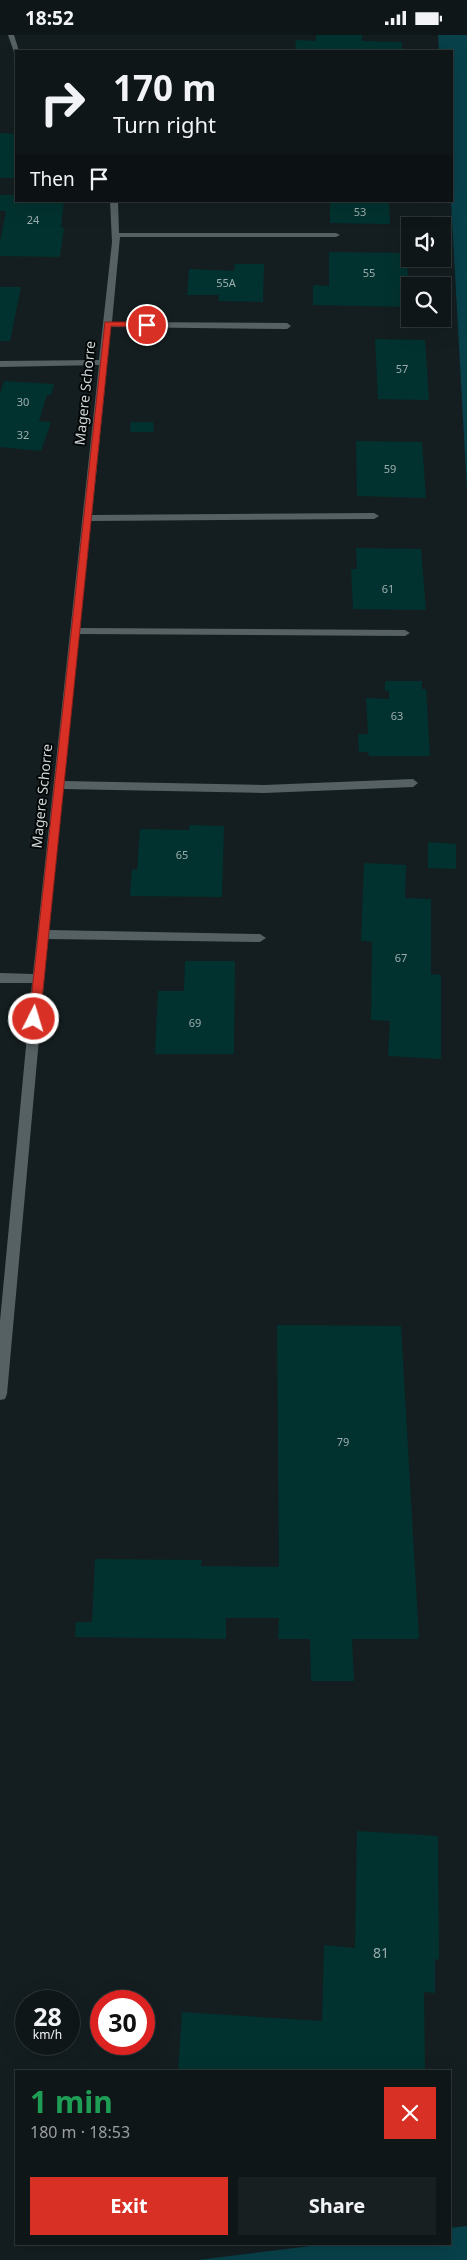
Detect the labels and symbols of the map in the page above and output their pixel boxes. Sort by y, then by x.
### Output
house number: 53 [354,204,366,219]
house number: 24 [27,212,40,227]
house number: 55 [363,265,375,280]
house number: 55A [216,275,237,290]
pin [126,304,168,346]
street label: Magere Schorre [70,340,99,446]
house number: 57 [396,361,408,376]
house number: 30 [17,394,29,409]
house number: 32 [17,427,29,442]
house number: 59 [384,461,396,476]
house number: 61 [382,581,394,596]
house number: 63 [391,708,403,723]
street label: Magere Schorre [27,743,56,849]
house number: 65 [176,847,188,862]
house number: 67 [395,950,407,965]
position arrow [7,992,59,1044]
house number: 69 [189,1015,201,1030]
house number: 79 [337,1434,349,1449]
house number: 81 [373,1943,389,1962]
speed limit sign: 30 [90,1990,155,2055]

